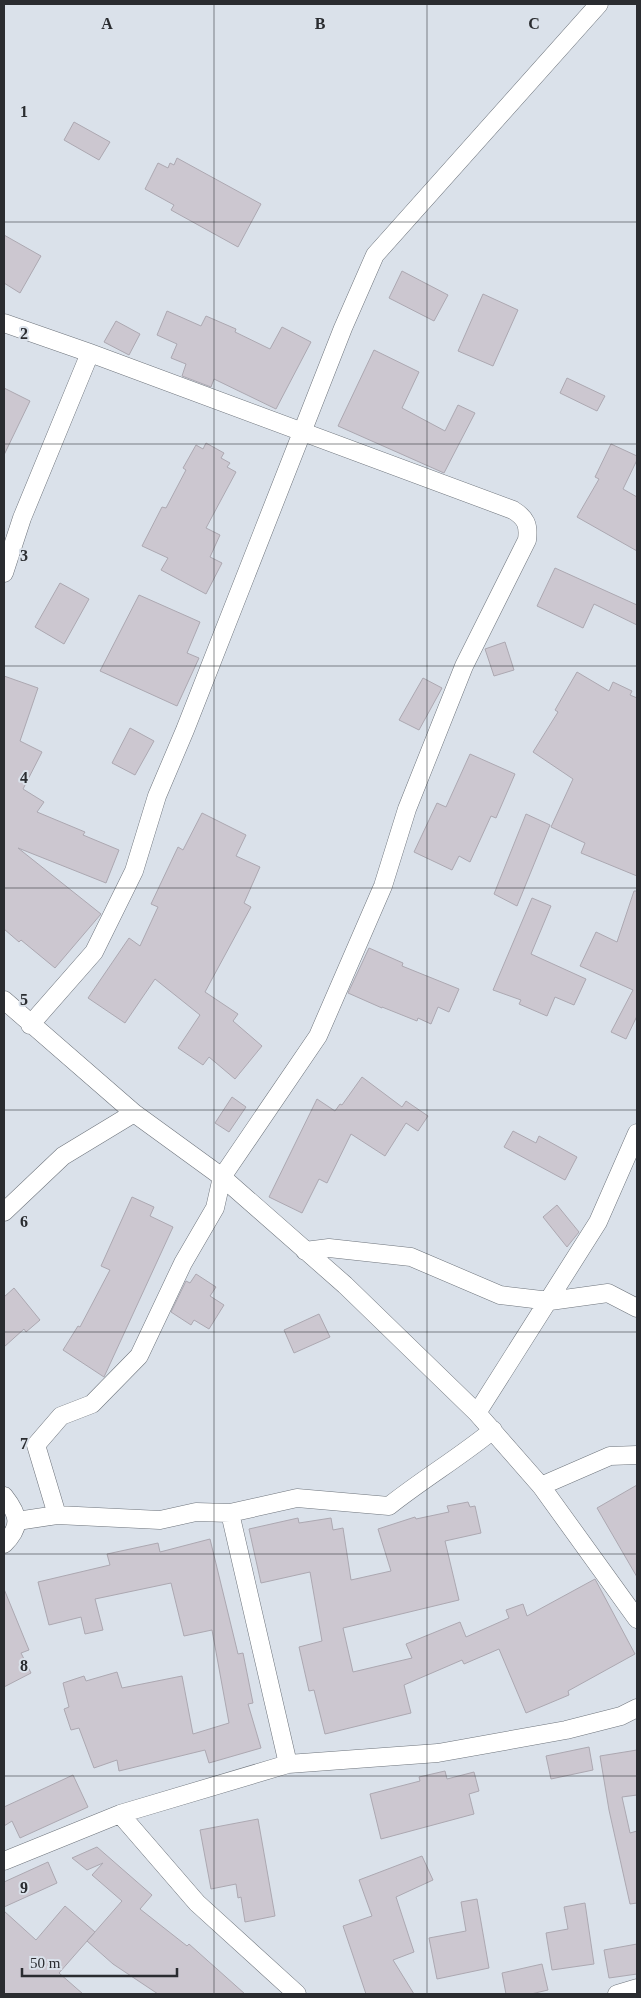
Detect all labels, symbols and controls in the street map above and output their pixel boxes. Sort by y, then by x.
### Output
text: A [101,15,113,32]
text: B [315,15,326,32]
text: C [528,15,540,32]
text: 1 [20,103,28,120]
text: 2 [20,325,28,342]
text: 3 [20,547,28,564]
text: 4 [20,769,28,786]
text: 5 [20,991,28,1008]
text: 6 [20,1213,28,1230]
text: 7 [20,1435,28,1452]
text: 8 [20,1657,28,1674]
text: 9 [20,1879,28,1896]
scale bar [22,1946,178,1978]
text: 50 m [30,1955,61,1971]

